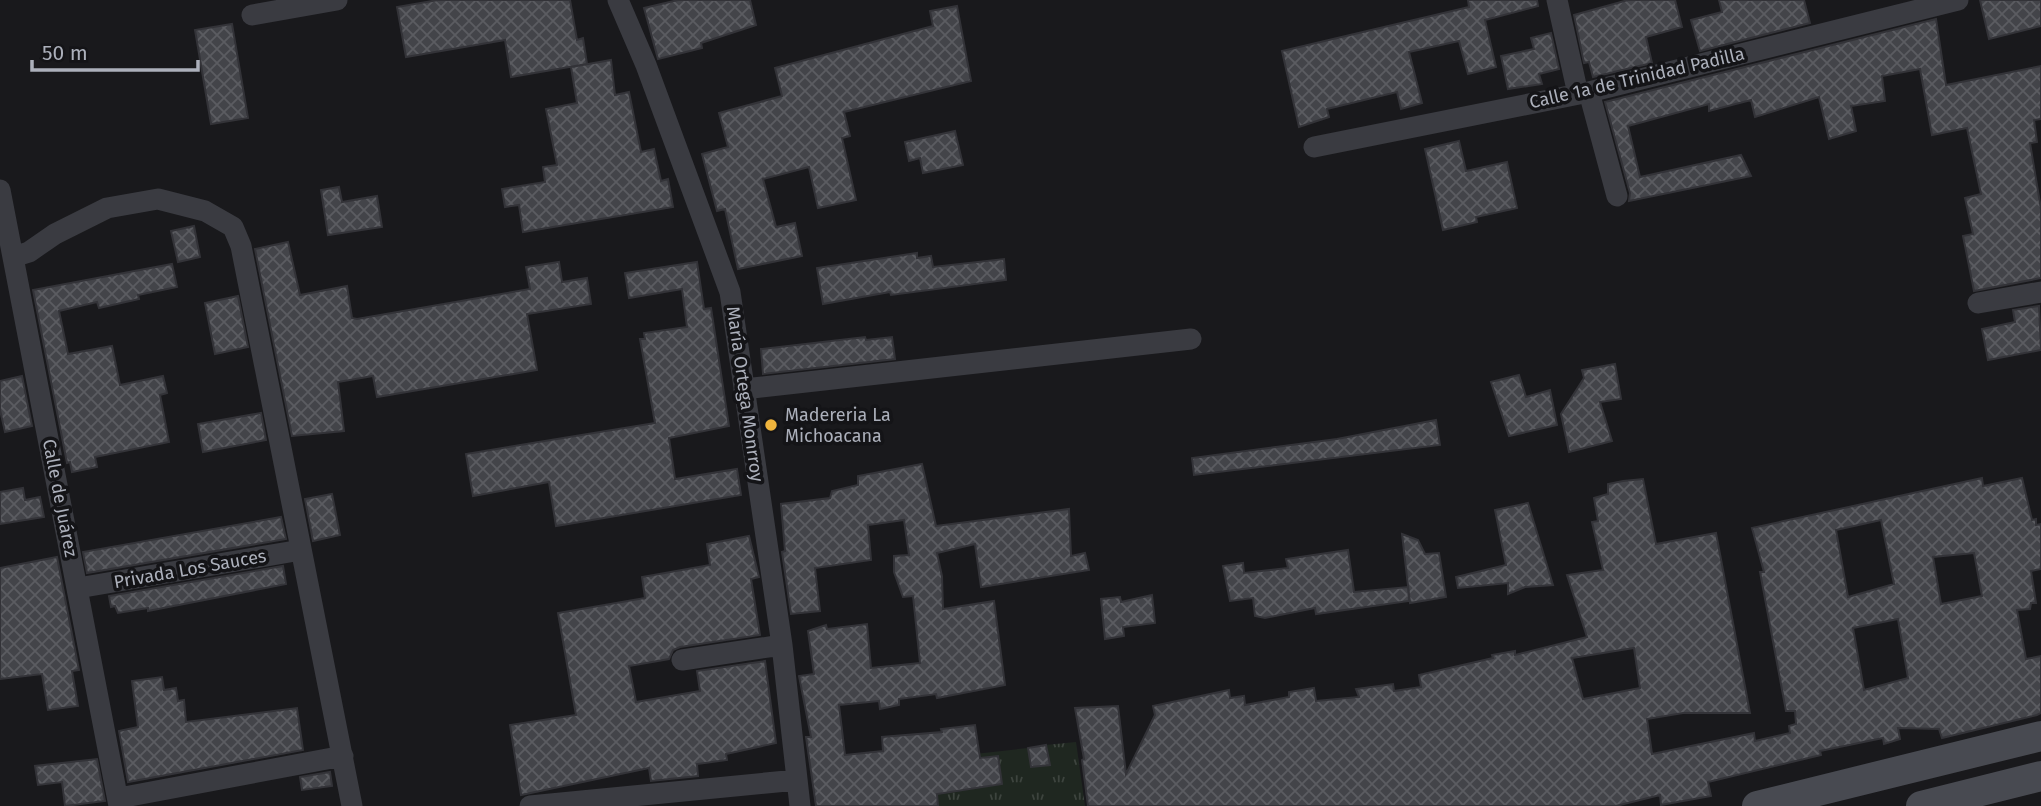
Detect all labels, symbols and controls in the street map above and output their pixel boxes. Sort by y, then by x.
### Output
scale bar [32,28,198,72]
text: 50 m [42,40,88,66]
street label: Calle 1a de Trinidad Padilla [1527,43,1747,113]
street label: María Ortega Monrroy [722,305,768,483]
place label: Madereria La Michoacana [785,404,891,447]
marker: Madereria La Michoacana [763,417,779,433]
street label: Calle de Juárez [38,437,82,559]
street label: Privada Los Sauces [112,545,268,593]

